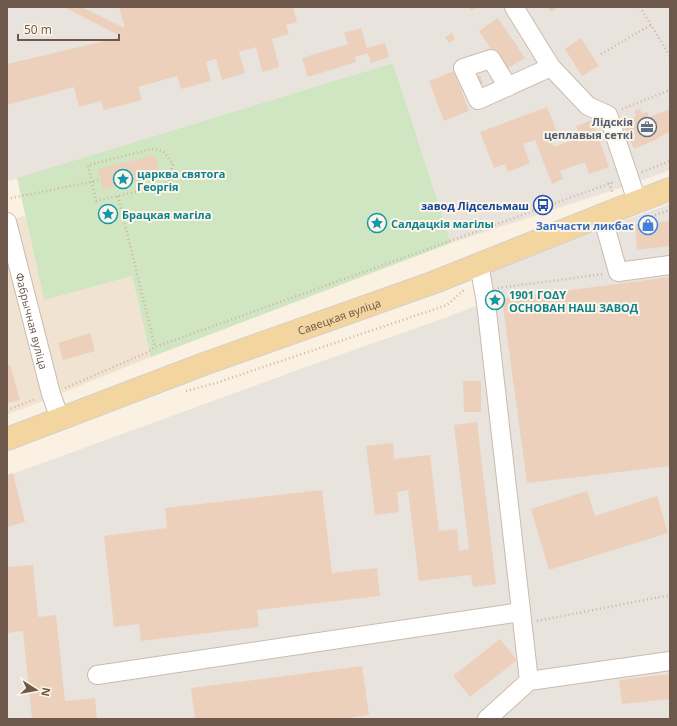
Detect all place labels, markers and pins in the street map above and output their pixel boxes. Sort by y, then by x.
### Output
place label: Лідскія цеплавыя сеткі [544,114,633,142]
office icon: Лідскія цеплавыя сеткі [636,116,658,138]
place label: царква святога Георгія [137,166,225,194]
place icon: царква святога Георгія [112,168,134,190]
bus stop icon: завод Лідсельмаш [532,194,554,216]
place label: завод Лідсельмаш [421,198,529,213]
place icon: Брацкая магіла [97,203,119,225]
place label: Брацкая магіла [122,207,211,222]
place icon: Салдацкія магілы [366,212,388,234]
shop icon: Запчасти ликбас [637,214,659,236]
place label: Салдацкія магілы [391,216,494,231]
place label: Запчасти ликбас [536,218,634,233]
place label: 1901 ΓΟΔΥ ОСНОВАН НАШ ЗАВОД [509,287,639,315]
place icon: 1901 ΓΟΔΥ ОСНОВАН НАШ ЗАВОД [484,289,506,311]

